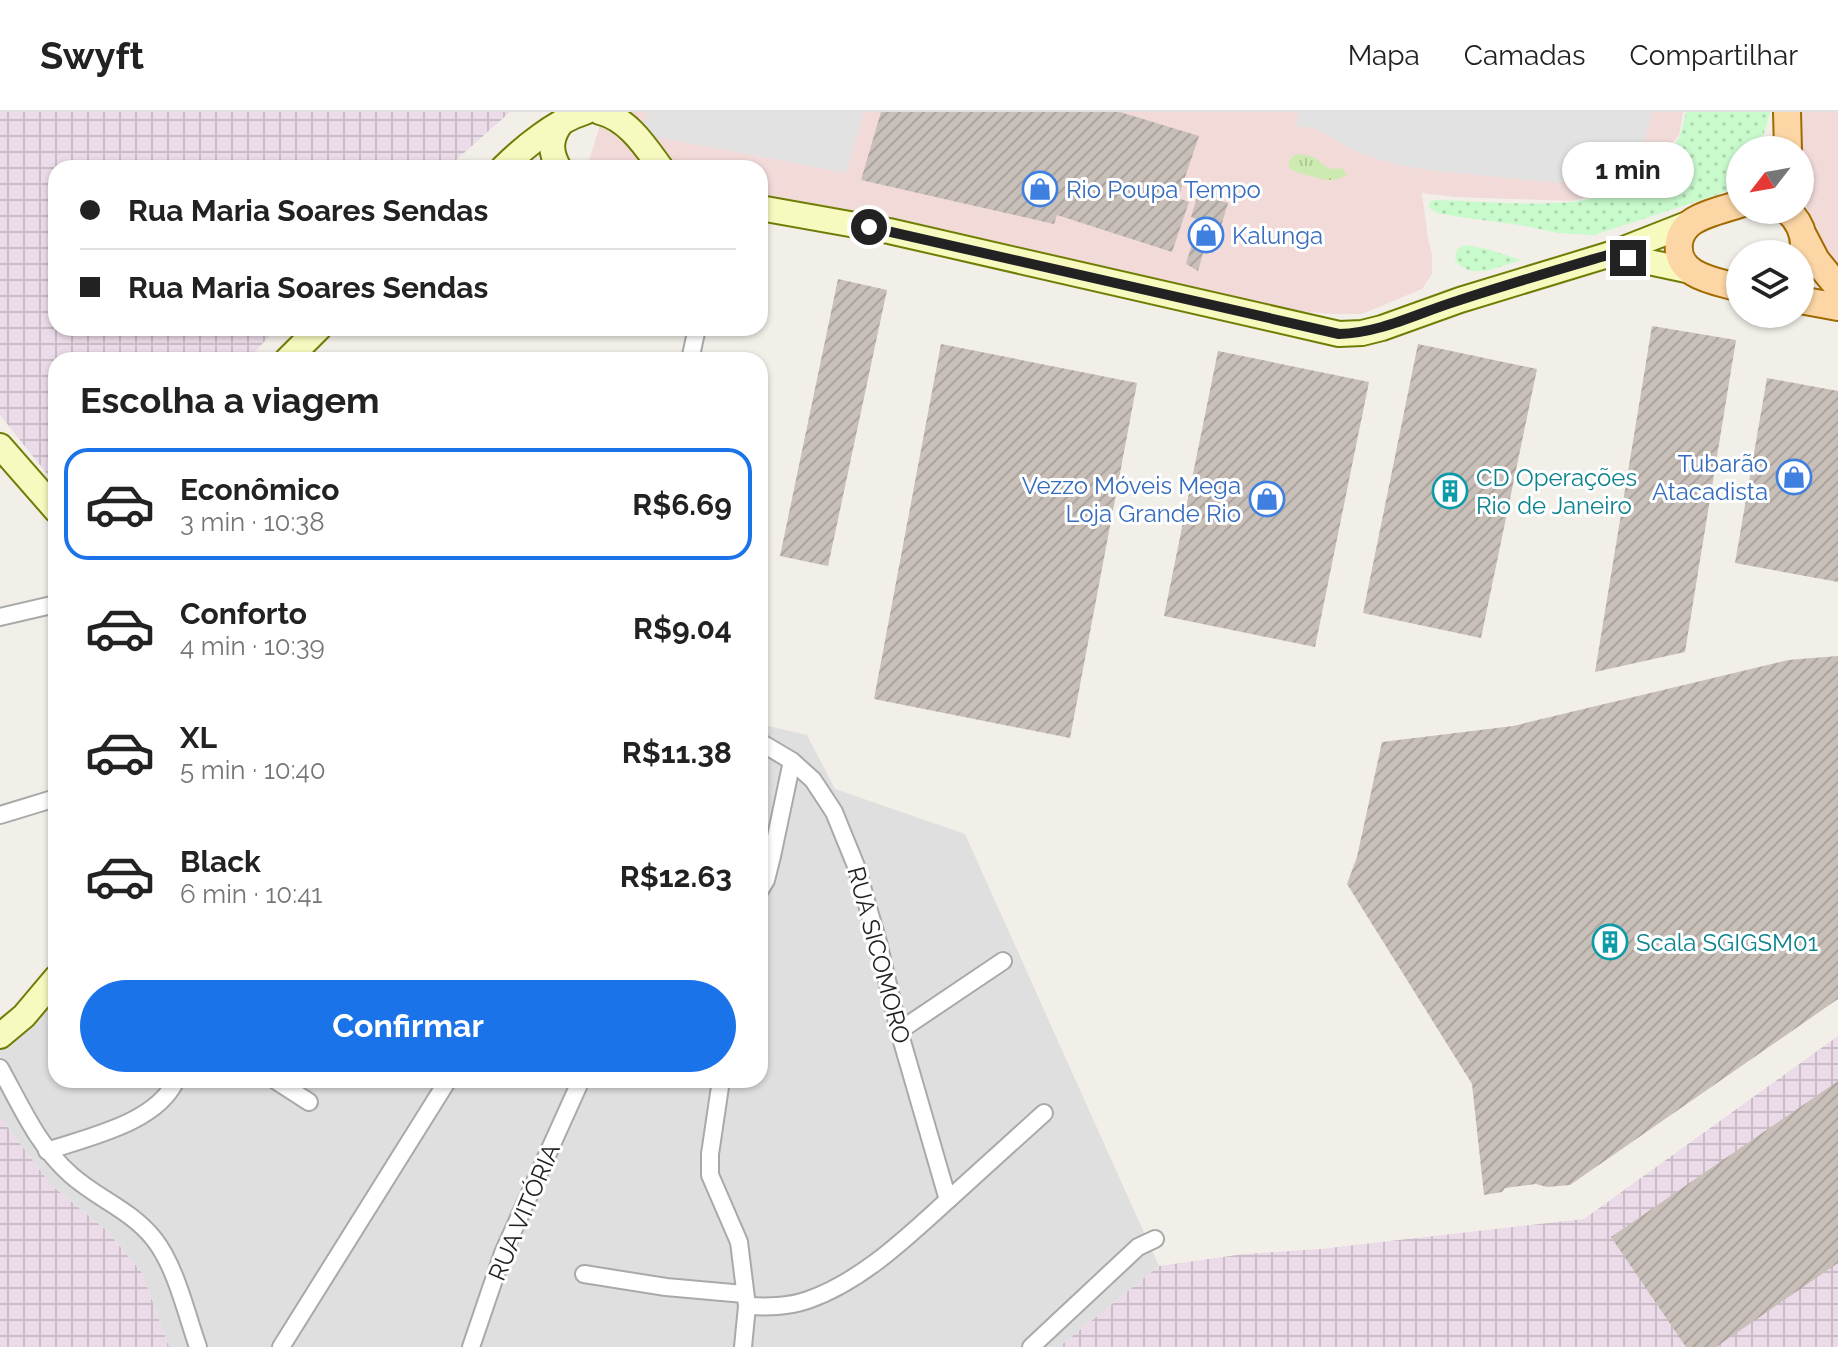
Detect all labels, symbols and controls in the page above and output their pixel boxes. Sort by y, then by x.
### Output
text: Swyft [40,33,144,78]
text: Mapa [1348,39,1420,72]
text: Camadas [1464,39,1586,72]
text: Compartilhar [1630,39,1798,72]
north arrow [1726,136,1814,224]
map controls [1726,136,1814,328]
callout: 1 min [1562,142,1694,198]
text: 1 min [1595,155,1661,185]
shop icon: Rio Poupa Tempo [1021,170,1059,208]
place label: Rio Poupa Tempo [1066,175,1261,204]
text: Rua Maria Soares Sendas [128,193,488,228]
route start [851,209,887,245]
shop icon: Kalunga [1187,216,1225,254]
place label: Kalunga [1232,221,1323,250]
route end [1610,240,1646,276]
button: layers [1726,240,1814,328]
text: Rua Maria Soares Sendas [128,270,488,305]
text: Escolha a viagem [80,379,380,421]
place label: Tubarão Atacadista [1652,449,1768,506]
shop icon: Tubarão Atacadista [1775,458,1813,496]
place label: CD Operações Rio de Janeiro [1476,463,1637,520]
icon: car [84,468,156,540]
place label: Vezzo Móveis Mega Loja Grande Rio [1022,471,1241,528]
text: Econômico [180,472,340,507]
building icon: CD Operações Rio de Janeiro [1431,472,1469,510]
shop icon: Vezzo Móveis Mega Loja Grande Rio [1248,480,1286,518]
text: R$6.69 [632,487,732,522]
text: 3 min · 10:38 [180,507,325,537]
icon: car [84,592,156,664]
text: Conforto [180,596,307,631]
text: R$9.04 [633,611,732,646]
text: 4 min · 10:39 [180,631,325,661]
icon: car [84,716,156,788]
text: XL [180,720,217,755]
text: R$11.38 [622,735,732,770]
text: 5 min · 10:40 [180,755,326,785]
icon: car [84,840,156,912]
text: Black [180,844,261,879]
text: R$12.63 [620,859,732,894]
street label: RUA SICOMORO [841,863,917,1047]
text: 6 min · 10:41 [180,879,322,909]
building icon: Scala SGIGSM01 [1591,923,1629,961]
place label: Scala SGIGSM01 [1636,928,1818,957]
button: Confirmar [80,980,736,1072]
street label: RUA VITÓRIA [482,1139,566,1285]

